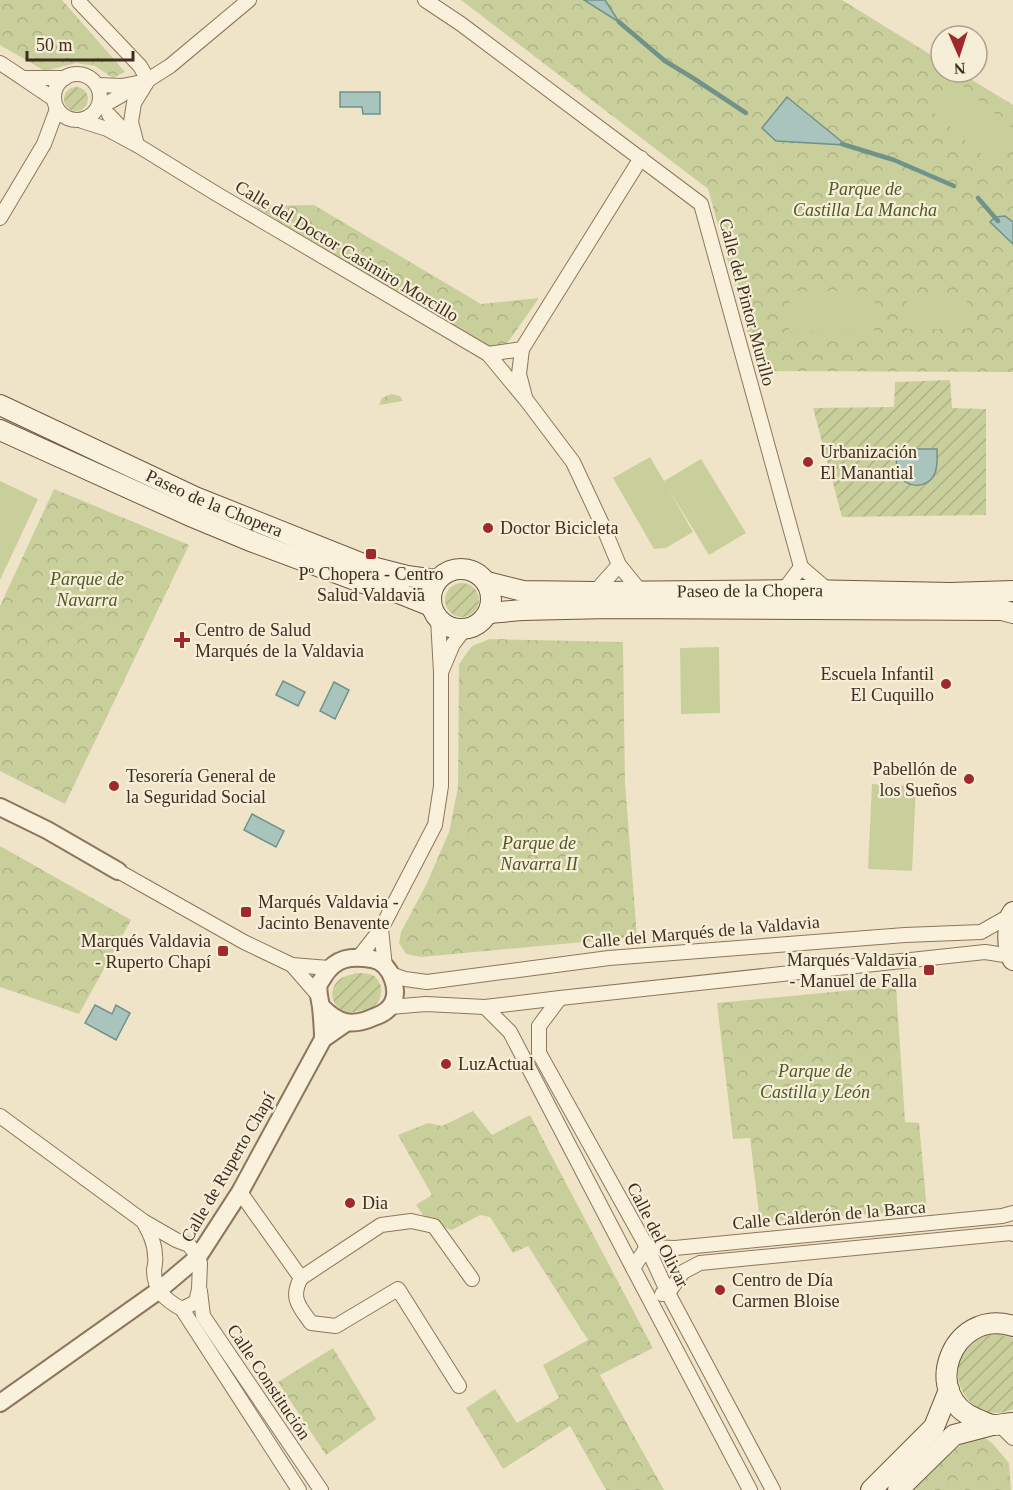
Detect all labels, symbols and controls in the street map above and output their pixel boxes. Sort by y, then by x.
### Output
scale bar [27,24,134,62]
north arrow [929,24,989,84]
text: 50 m [36,35,73,55]
text: N [953,60,966,77]
street label: Calle del Doctor Casimiro Morcillo [232,176,462,326]
park label: Parque de Castilla La Mancha [793,179,937,220]
street label: Calle del Pintor Murillo [715,216,779,388]
place label: Urbanización El Manantial [820,442,917,483]
marker: Urbanización El Manantial [801,455,815,469]
street label: Paseo de la Chopera [143,465,286,541]
place label: Doctor Bicicleta [500,518,618,538]
marker: Doctor Bicicleta [481,521,495,535]
marker: Pº Chopera - Centro Salud Valdavia [364,547,378,561]
place label: Pº Chopera - Centro Salud Valdavia [298,564,444,605]
park label: Parque de Navarra [49,569,124,610]
street label: Paseo de la Chopera [677,580,823,601]
place label: Centro de Salud Marqués de la Valdavia [195,620,364,661]
marker: Centro de Salud Marqués de la Valdavia [173,631,191,649]
place label: Escuela Infantil El Cuquillo [821,664,934,705]
marker: Escuela Infantil El Cuquillo [939,677,953,691]
place label: Pabellón de los Sueños [873,759,957,800]
place label: Tesorería General de la Seguridad Social [126,766,276,807]
marker: Pabellón de los Sueños [962,772,976,786]
marker: Tesorería General de la Seguridad Social [107,779,121,793]
park label: Parque de Navarra II [499,833,579,874]
place label: Marqués Valdavia - Jacinto Benavente [258,892,399,933]
marker: Marqués Valdavia - Jacinto Benavente [239,905,253,919]
street label: Calle del Marqués de la Valdavia [582,912,820,952]
place label: Marqués Valdavia - Ruperto Chapí [81,931,211,972]
marker: Marqués Valdavia - Ruperto Chapí [216,944,230,958]
place label: Marqués Valdavia - Manuel de Falla [787,950,917,991]
marker: Marqués Valdavia - Manuel de Falla [922,963,936,977]
place label: LuzActual [458,1054,534,1074]
marker: LuzActual [439,1057,453,1071]
park label: Parque de Castilla y León [760,1061,870,1102]
street label: Calle de Ruperto Chapí [177,1089,279,1245]
street label: Calle del Olivar [623,1179,693,1291]
place label: Dia [362,1193,388,1213]
marker: Dia [343,1196,357,1210]
street label: Calle Calderón de la Barca [732,1197,926,1233]
place label: Centro de Día Carmen Bloise [732,1270,839,1311]
marker: Centro de Día Carmen Bloise [713,1283,727,1297]
street label: Calle Constitución [223,1321,315,1443]

